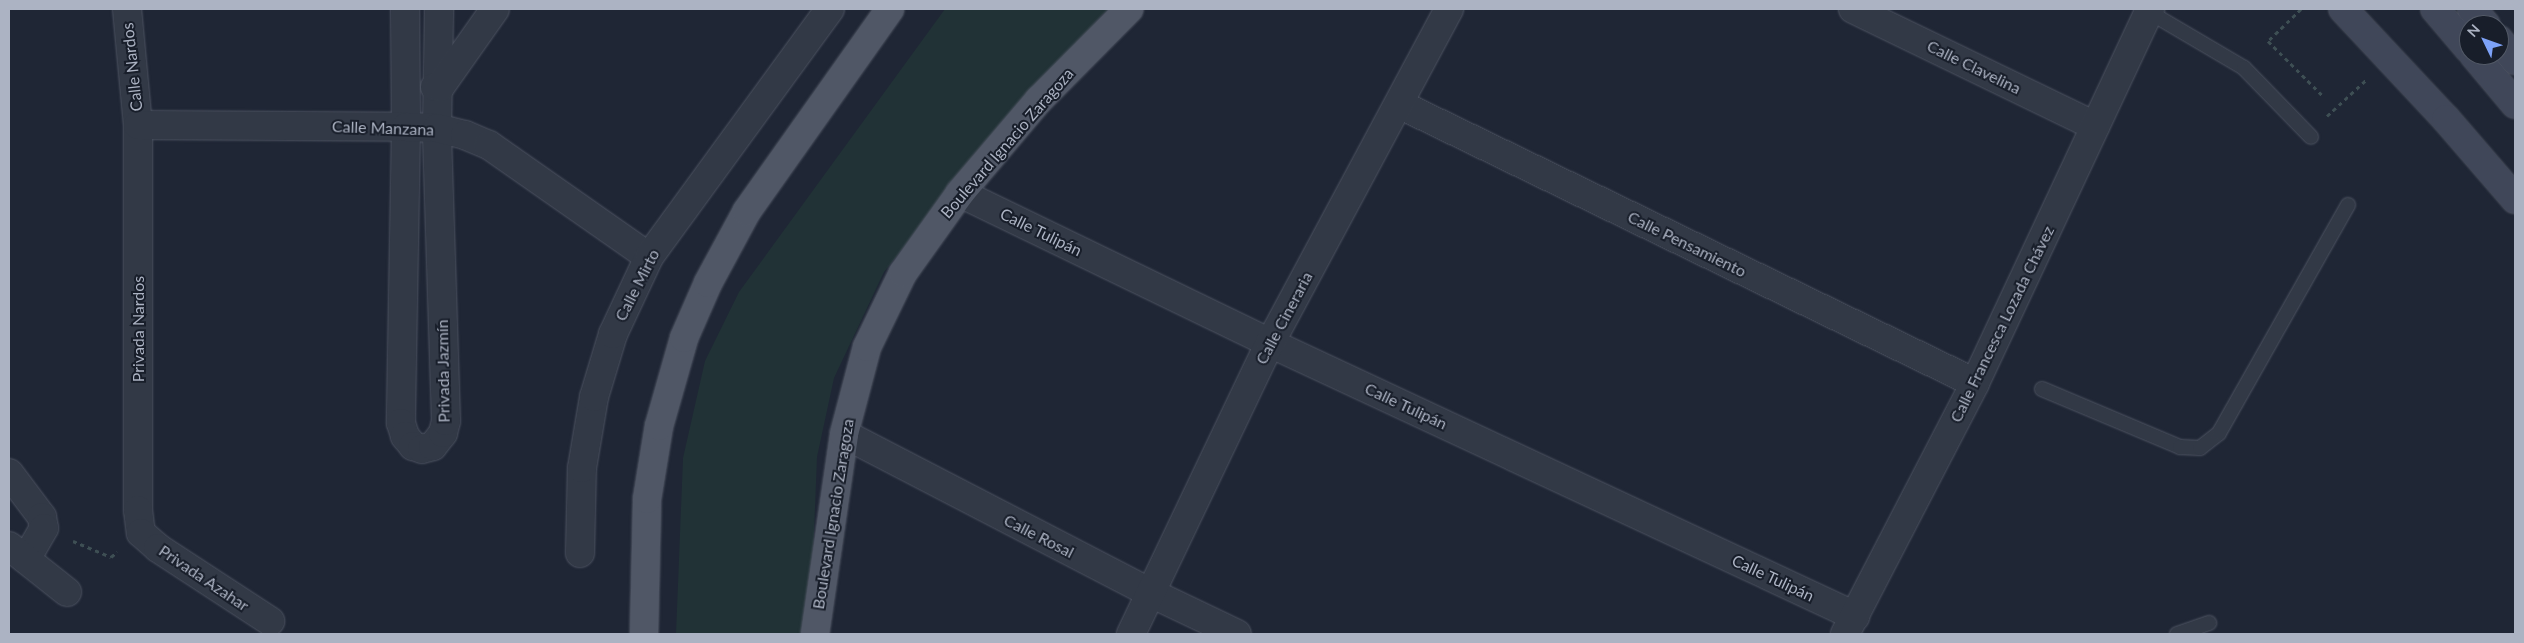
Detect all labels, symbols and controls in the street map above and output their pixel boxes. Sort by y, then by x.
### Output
north arrow [2459,15,2509,65]
text: N [2463,21,2483,40]
street label: Calle Nardos [118,22,146,112]
street label: Calle Clavelina [1924,36,2024,98]
street label: Boulevard Ignacio Zaragoza [937,64,1077,222]
street label: Calle Manzana [332,117,434,139]
street label: Calle Tulipán [997,204,1085,260]
street label: Calle Pensamiento [1625,207,1749,281]
street label: Calle Francesca Lozada Chávez [1946,223,2058,425]
street label: Calle Mirto [611,246,663,324]
street label: Calle Cineraria [1252,269,1316,367]
street label: Privada Nardos [128,276,148,382]
street label: Privada Jazmín [432,319,454,423]
street label: Calle Tulipán [1362,379,1450,433]
street label: Boulevard Ignacio Zaragoza [808,417,858,611]
street label: Calle Rosal [1001,510,1077,562]
street label: Privada Azahar [155,541,253,615]
street label: Calle Tulipán [1729,551,1817,605]

